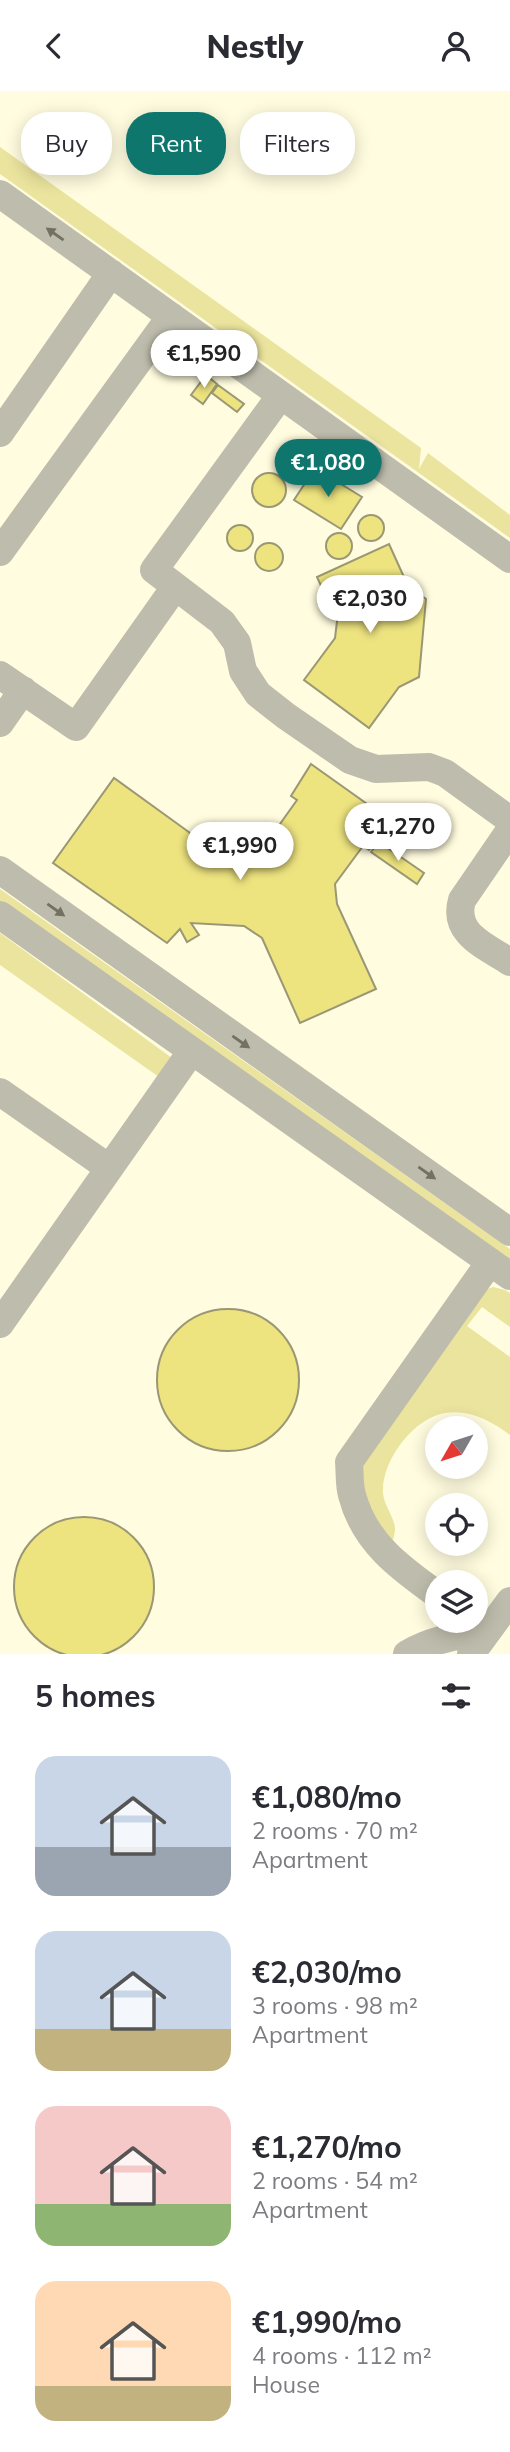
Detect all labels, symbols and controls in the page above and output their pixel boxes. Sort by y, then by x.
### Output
text: Nestly [207,26,303,66]
icon: back [35,27,73,65]
icon: person [437,27,475,65]
chip: Buy [21,112,112,175]
chip: Rent [126,112,226,175]
chip: Filters [240,112,355,175]
one-way arrow [46,227,64,241]
pin: €1,590 [147,331,261,390]
text: €1,590 [167,338,241,367]
pin: €1,080 [271,439,385,499]
text: €1,080 [291,447,365,476]
pin: €2,030 [313,575,427,635]
text: €2,030 [333,583,407,612]
pin: €1,270 [341,803,455,863]
text: €1,270 [361,811,435,840]
pin: €1,990 [183,823,297,882]
text: €1,990 [203,830,277,859]
one-way arrow [47,903,65,917]
one-way arrow [232,1035,250,1049]
one-way arrow [418,1166,436,1180]
north arrow [425,1416,488,1479]
map controls [425,1416,488,1633]
button: locate [425,1493,488,1556]
button: layers [425,1570,488,1633]
text: 5 homes [35,1677,156,1715]
icon: filters [437,1677,475,1715]
text: €1,080/mo [252,1778,402,1816]
icon: home [91,1784,175,1868]
text: 2 rooms · 70 m² [252,1816,418,1845]
text: Apartment [252,1845,368,1874]
text: €2,030/mo [252,1953,402,1991]
icon: home [91,1959,175,2043]
text: 3 rooms · 98 m² [252,1991,418,2020]
text: Apartment [252,2020,368,2049]
text: €1,270/mo [252,2128,402,2166]
icon: home [91,2134,175,2218]
text: 2 rooms · 54 m² [252,2166,418,2195]
text: Apartment [252,2195,368,2224]
text: €1,990/mo [252,2303,402,2341]
icon: home [91,2309,175,2393]
text: 4 rooms · 112 m² [252,2341,432,2370]
text: House [252,2370,320,2399]

